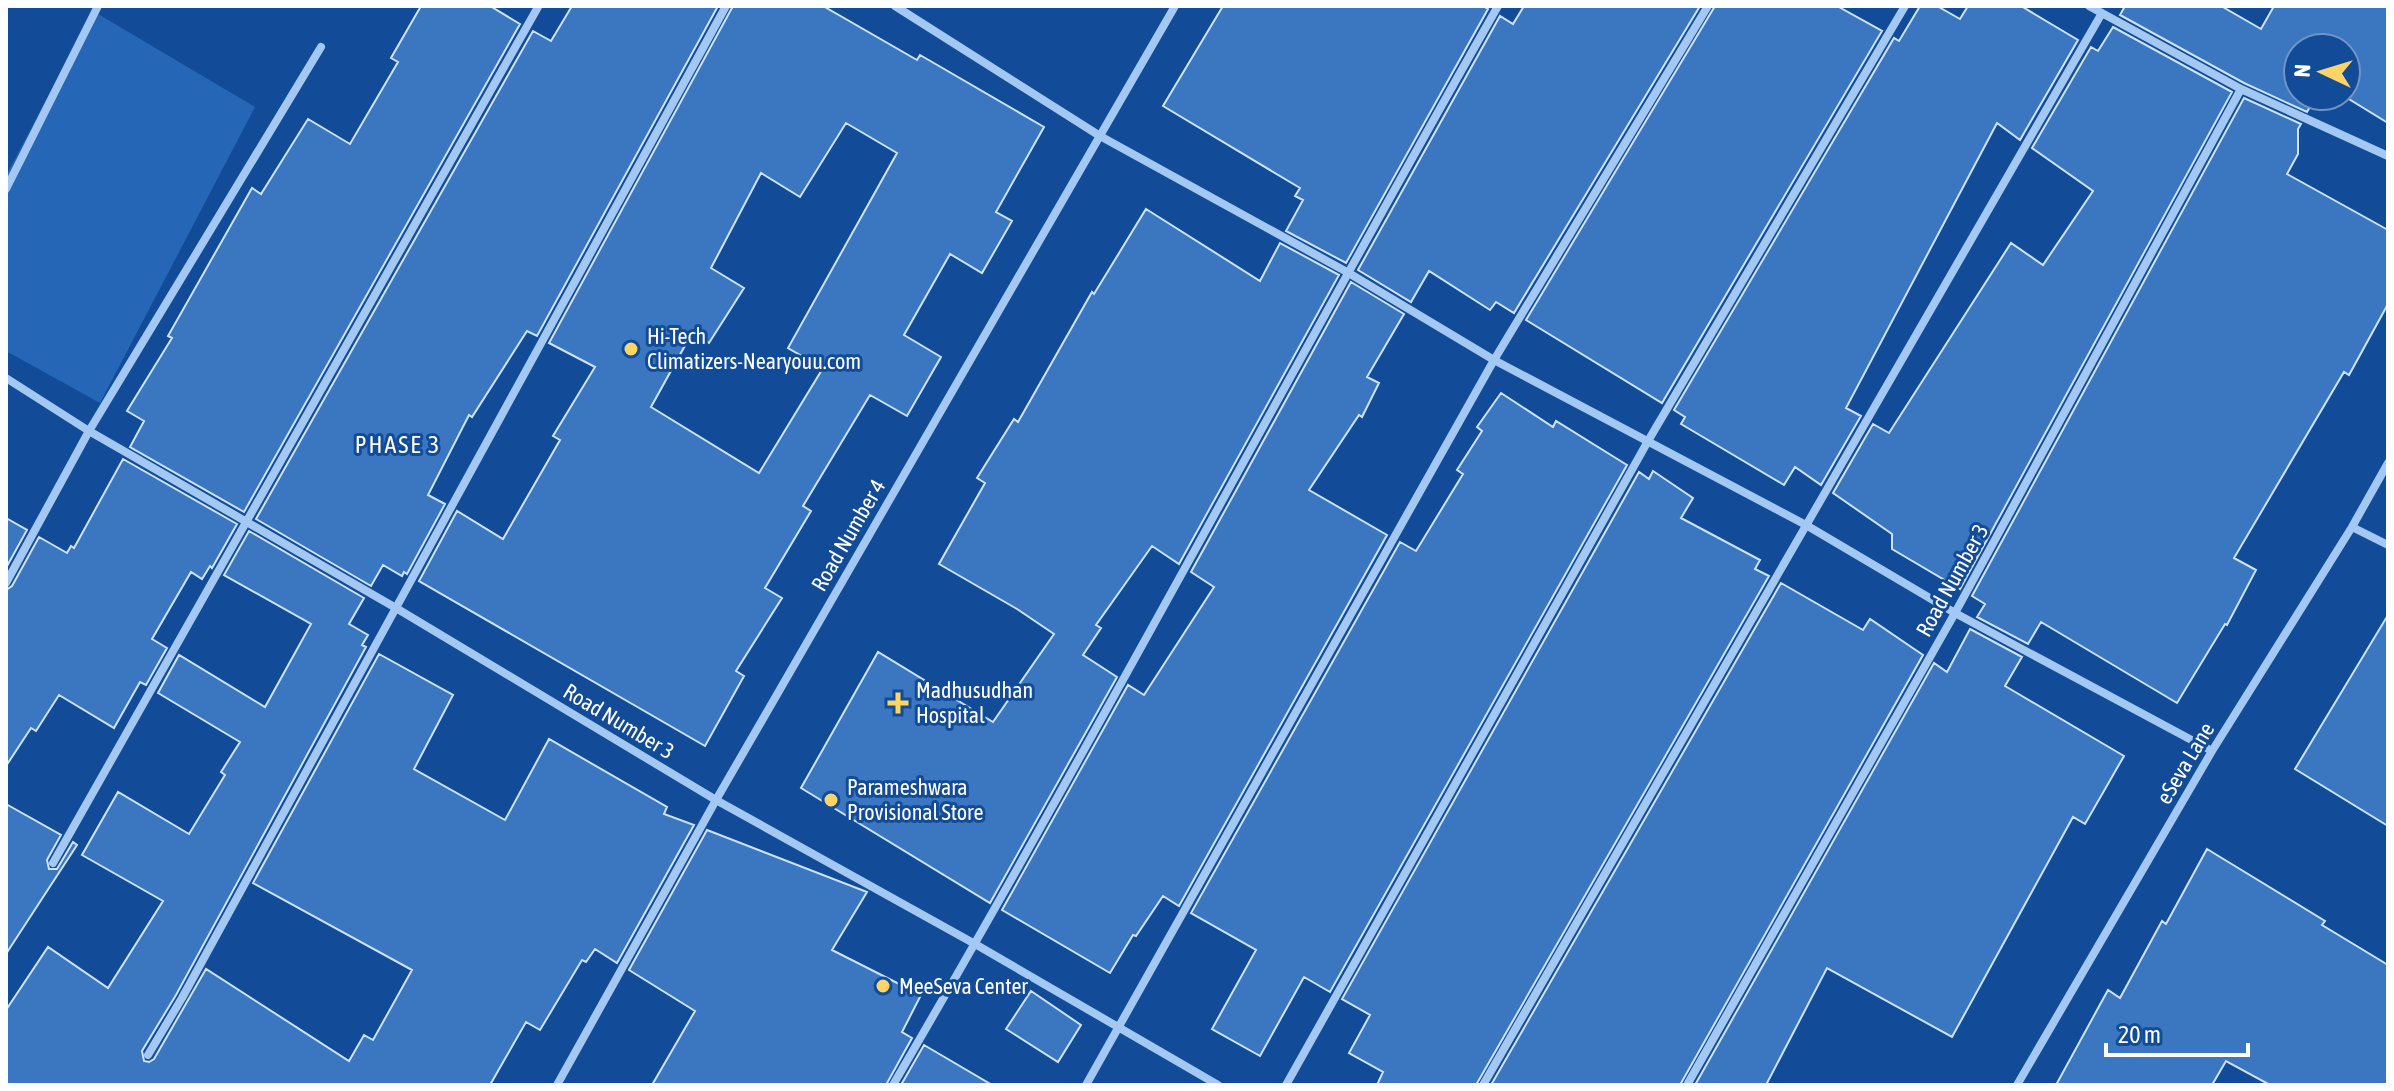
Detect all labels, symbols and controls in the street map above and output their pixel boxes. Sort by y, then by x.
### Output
north arrow [2282,32,2362,112]
text: N [2289,63,2315,78]
place label: Hi-Tech Climatizers-Nearyouu.com [647,323,861,374]
marker: Hi-Tech Climatizers-Nearyouu.com [622,340,640,358]
district label: PHASE 3 [355,431,441,458]
street label: Road Number 4 [806,474,890,596]
street label: Road Number 3 [1910,519,1994,641]
place label: Madhusudhan Hospital [916,677,1033,728]
street label: Road Number 3 [559,678,679,764]
marker: Madhusudhan Hospital [887,692,909,714]
street label: eSeva Lane [2151,718,2219,808]
place label: Parameshwara Provisional Store [847,774,984,825]
marker: Parameshwara Provisional Store [822,791,840,809]
place label: MeeSeva Center [899,973,1028,999]
marker: MeeSeva Center [874,977,892,995]
scale bar [2106,1007,2248,1057]
text: 20 m [2118,1021,2161,1048]

